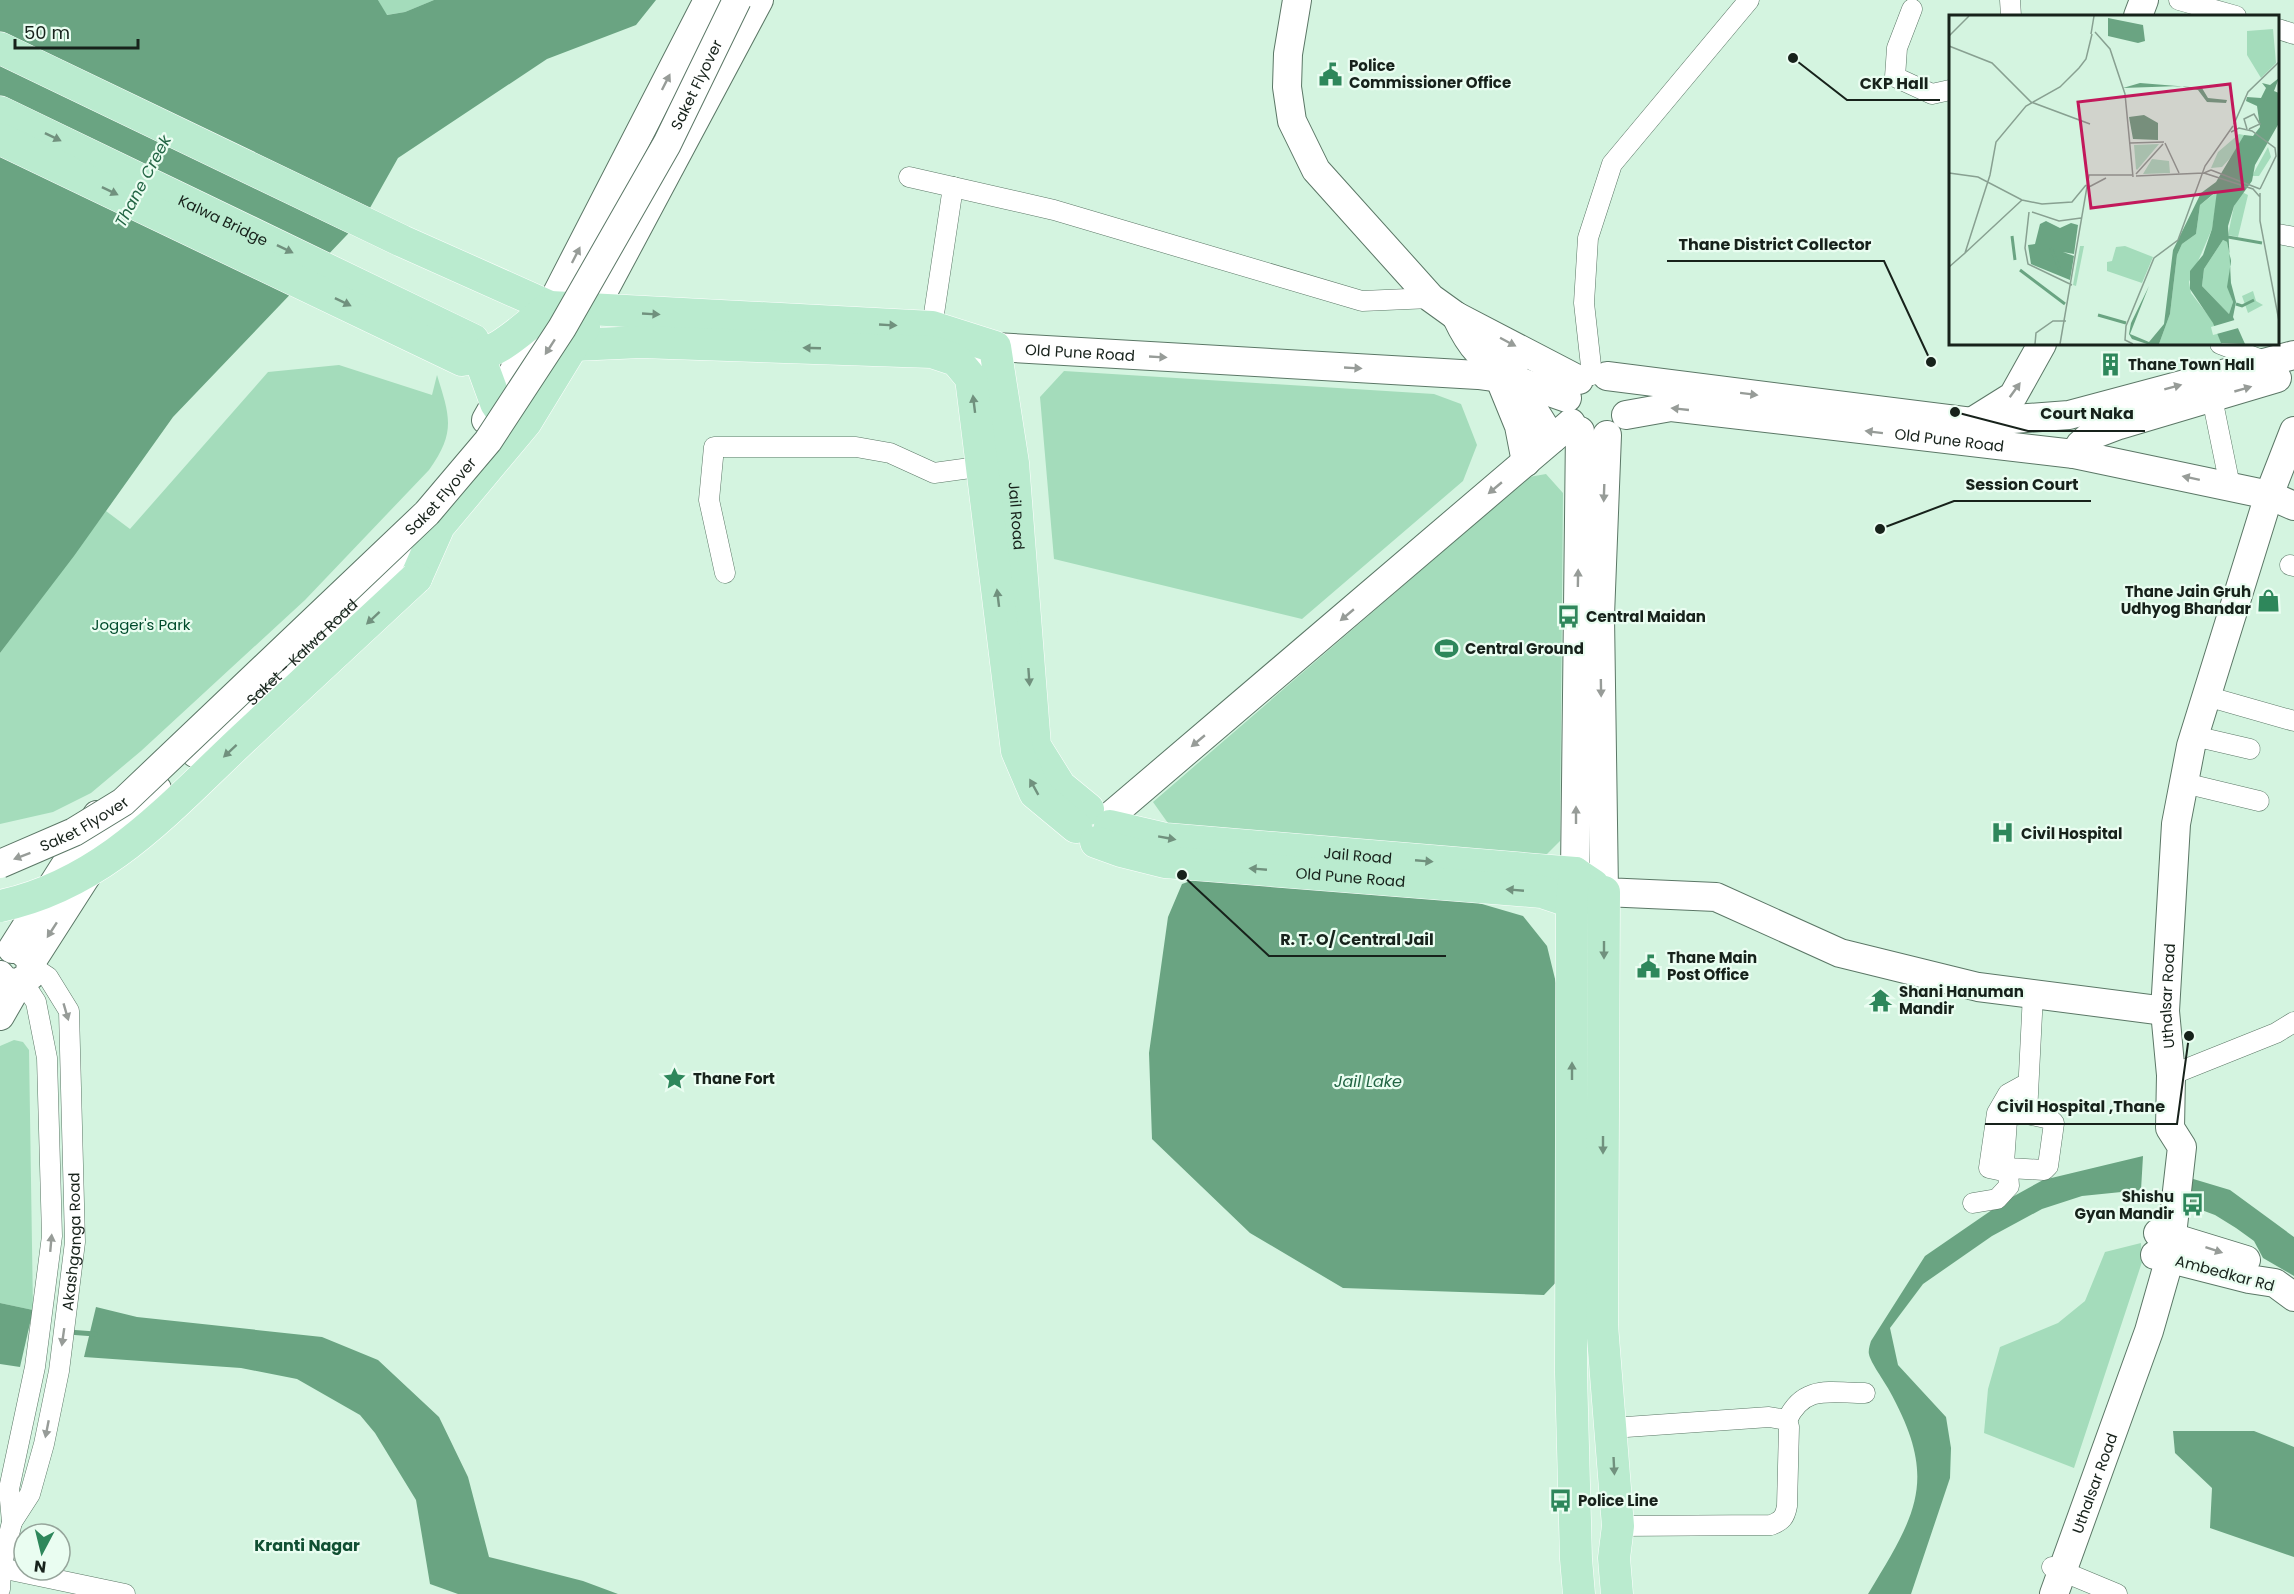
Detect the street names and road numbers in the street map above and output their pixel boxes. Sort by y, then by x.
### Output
street label: Saket Flyover [665,35,727,133]
street label: Kalwa Bridge [175,189,272,250]
street label: Old Pune Road [1025,338,1136,366]
street label: Old Pune Road [1894,423,2005,456]
street label: Saket Flyover [400,452,481,540]
street label: Jail Road [1004,481,1030,551]
street label: Saket - Kalwa Road [241,594,362,710]
street label: Saket Flyover [36,791,133,856]
street label: Jail Road [1323,842,1393,868]
street label: Old Pune Road [1295,862,1406,892]
street label: Uthalsar Road [2154,943,2179,1050]
street label: Akashganga Road [56,1172,86,1312]
street label: Ambedkar Rd [2173,1250,2277,1296]
street label: Uthalsar Road [2066,1430,2122,1536]

